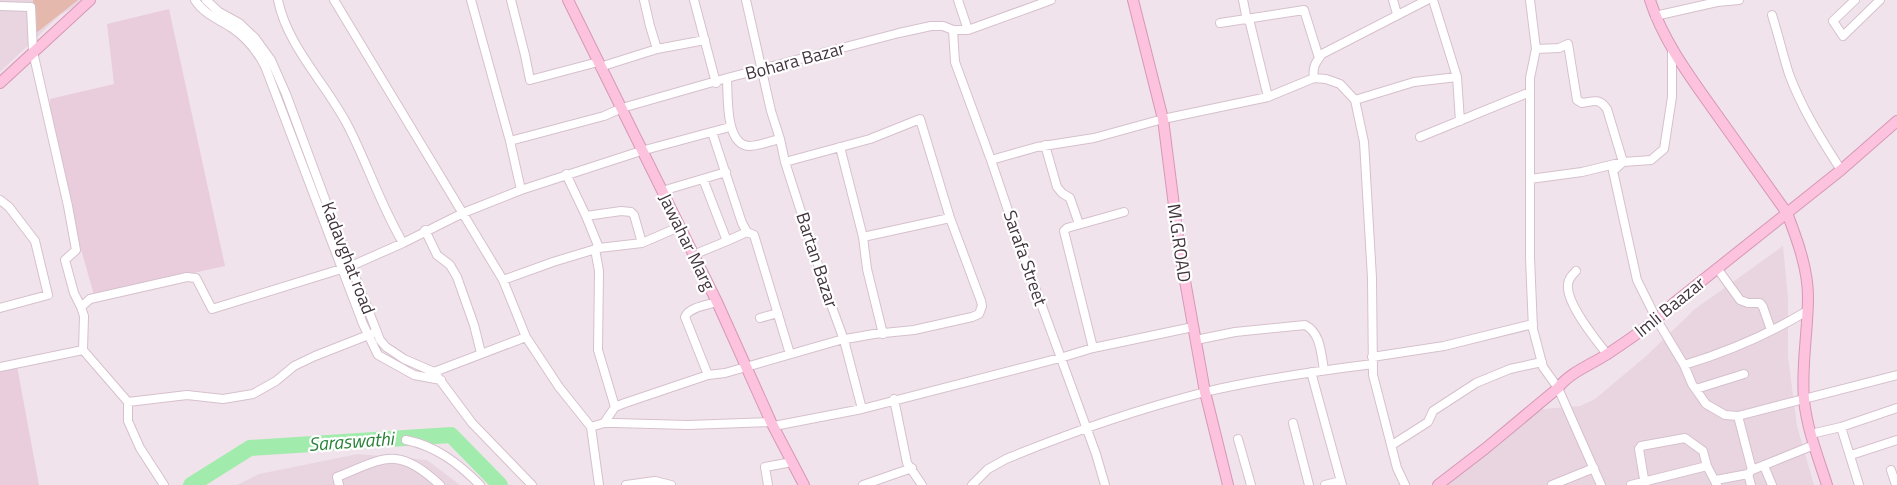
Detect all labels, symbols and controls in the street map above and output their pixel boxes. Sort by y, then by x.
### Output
street label: Bohara Bazar [742,34,848,87]
street label: Jawahar Marg [652,189,723,295]
street label: Kadavghat road [315,198,382,318]
street label: M.G.ROAD [1161,202,1198,284]
street label: Sarafa Street [997,206,1055,310]
street label: Bartan Bazar [789,209,846,311]
street label: Imli Baazar [1629,270,1711,344]
water label: Saraswathi [308,423,396,458]

